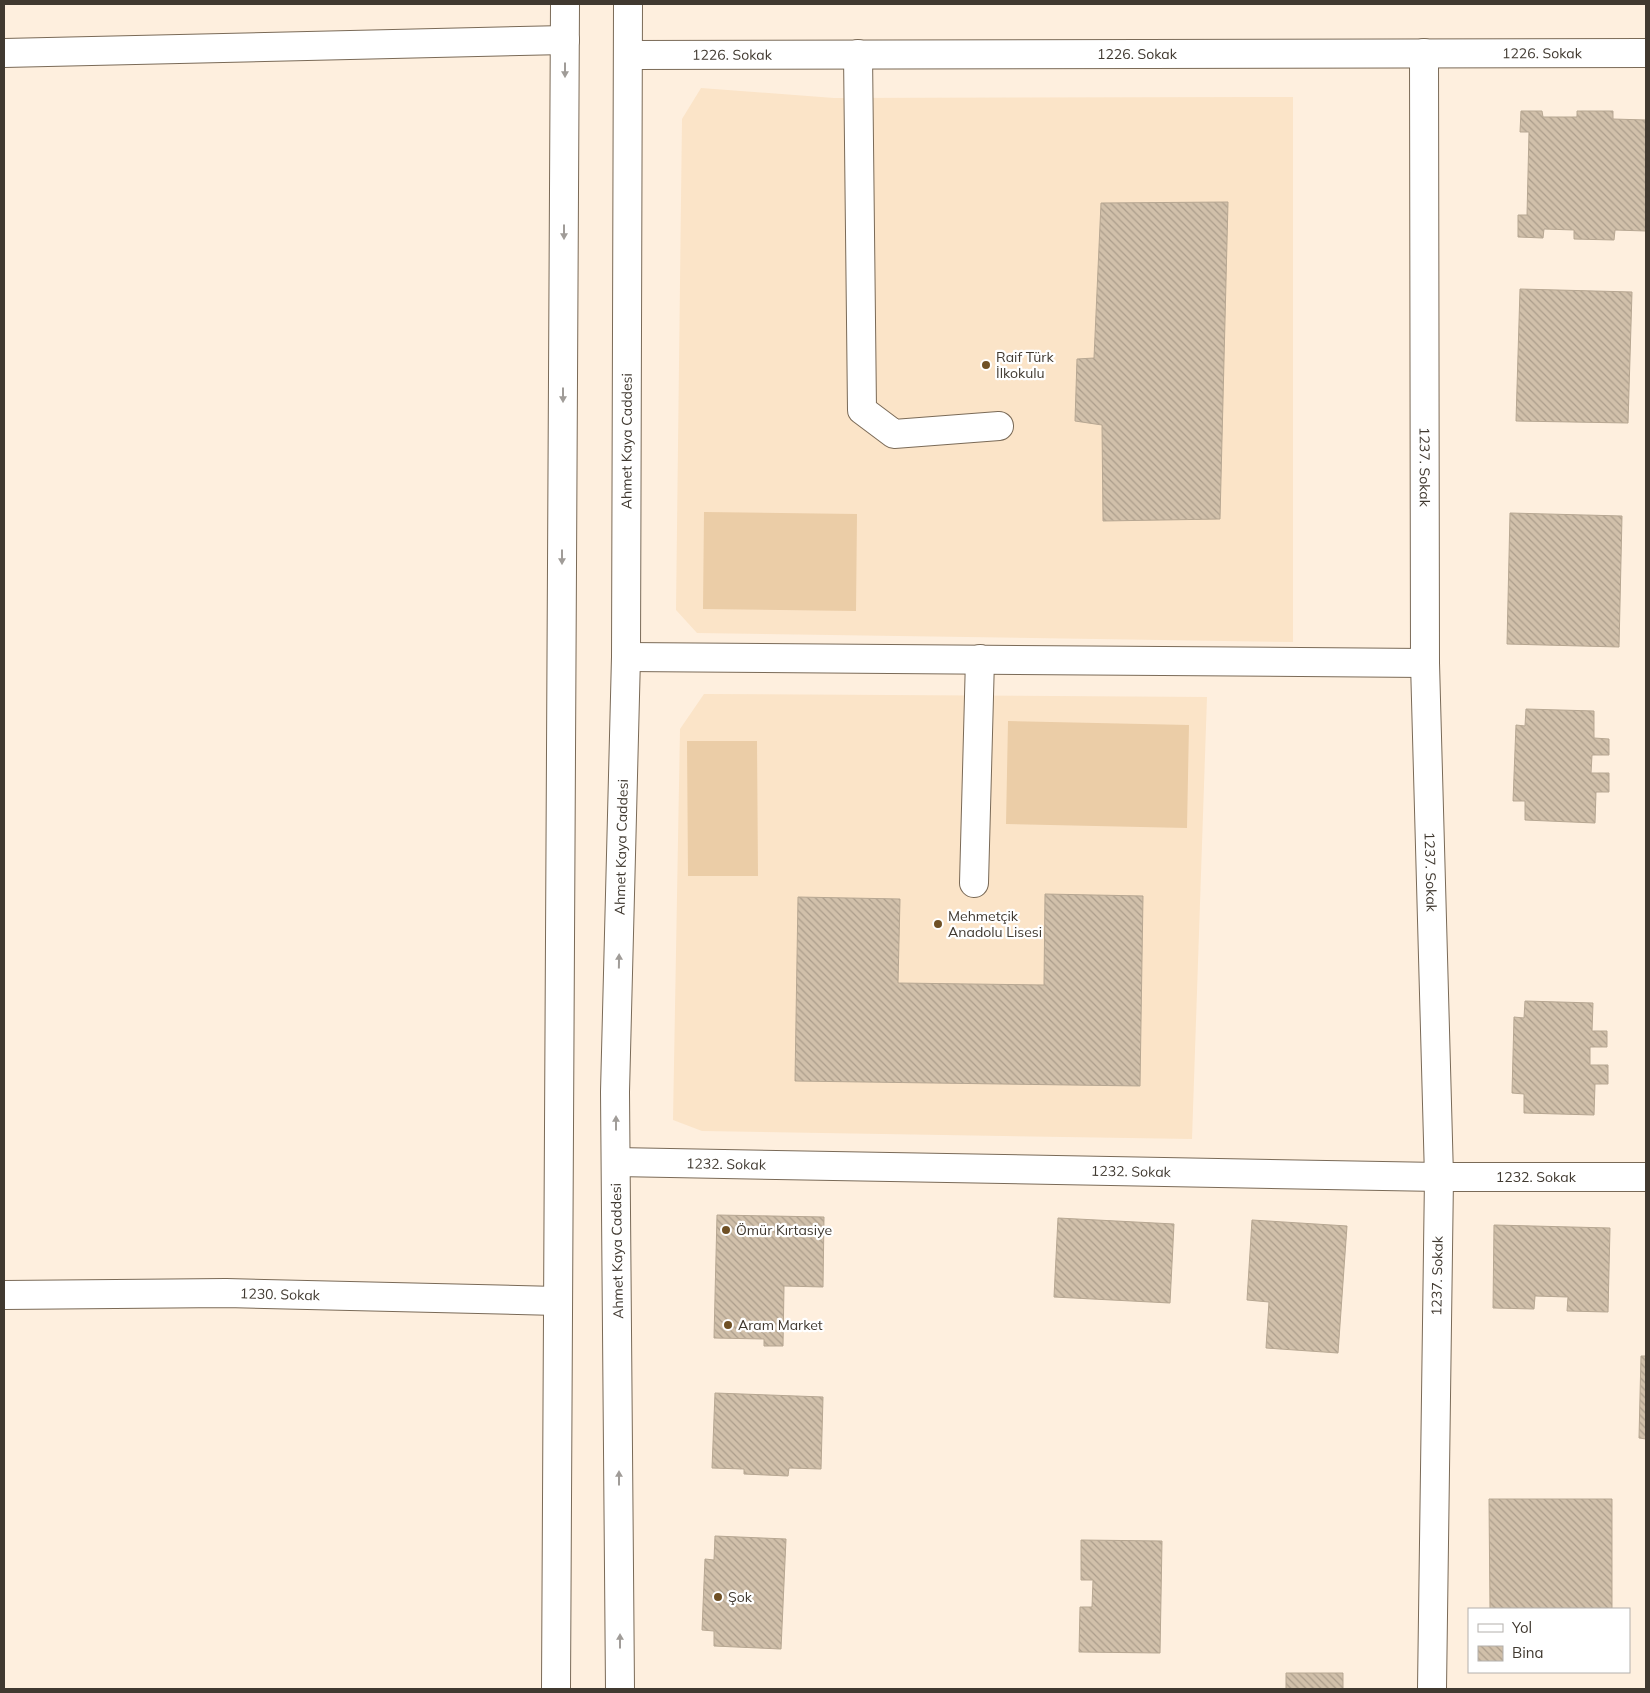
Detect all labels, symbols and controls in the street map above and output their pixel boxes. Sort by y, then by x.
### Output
street label: 1226. Sokak [1502,44,1583,62]
street label: 1226. Sokak [1097,45,1178,63]
street label: 1226. Sokak [692,46,773,64]
one-way arrow [561,62,569,78]
one-way arrow [560,225,568,241]
place label: Raif Türk İlkokulu [996,348,1054,382]
marker: Raif Türk İlkokulu [980,359,992,371]
street label: Ahmet Kaya Caddesi [617,373,636,509]
one-way arrow [559,387,567,403]
street label: 1237. Sokak [1416,427,1434,508]
one-way arrow [558,550,566,566]
street label: Ahmet Kaya Caddesi [610,779,632,915]
street label: 1237. Sokak [1421,832,1441,913]
place label: Mehmetçik Anadolu Lisesi [948,907,1042,941]
marker: Mehmetçik Anadolu Lisesi [932,918,944,930]
one-way arrow [615,952,623,968]
one-way arrow [612,1115,620,1131]
street label: 1232. Sokak [686,1154,767,1174]
street label: 1232. Sokak [1091,1162,1172,1181]
street label: 1232. Sokak [1496,1168,1577,1186]
street label: Ahmet Kaya Caddesi [607,1183,627,1319]
place label: Ömür Kırtasiye [736,1221,832,1239]
marker: Ömür Kırtasiye [720,1224,732,1236]
street label: 1237. Sokak [1427,1235,1447,1316]
street label: 1230. Sokak [240,1284,321,1304]
place label: Aram Market [738,1316,823,1334]
marker: Aram Market [722,1319,734,1331]
one-way arrow [615,1470,623,1486]
place label: Şok [728,1588,753,1606]
marker: Şok [712,1591,724,1603]
legend [1468,1608,1630,1673]
text: Yol [1511,1618,1532,1637]
one-way arrow [616,1632,624,1648]
text: Bina [1512,1643,1544,1662]

